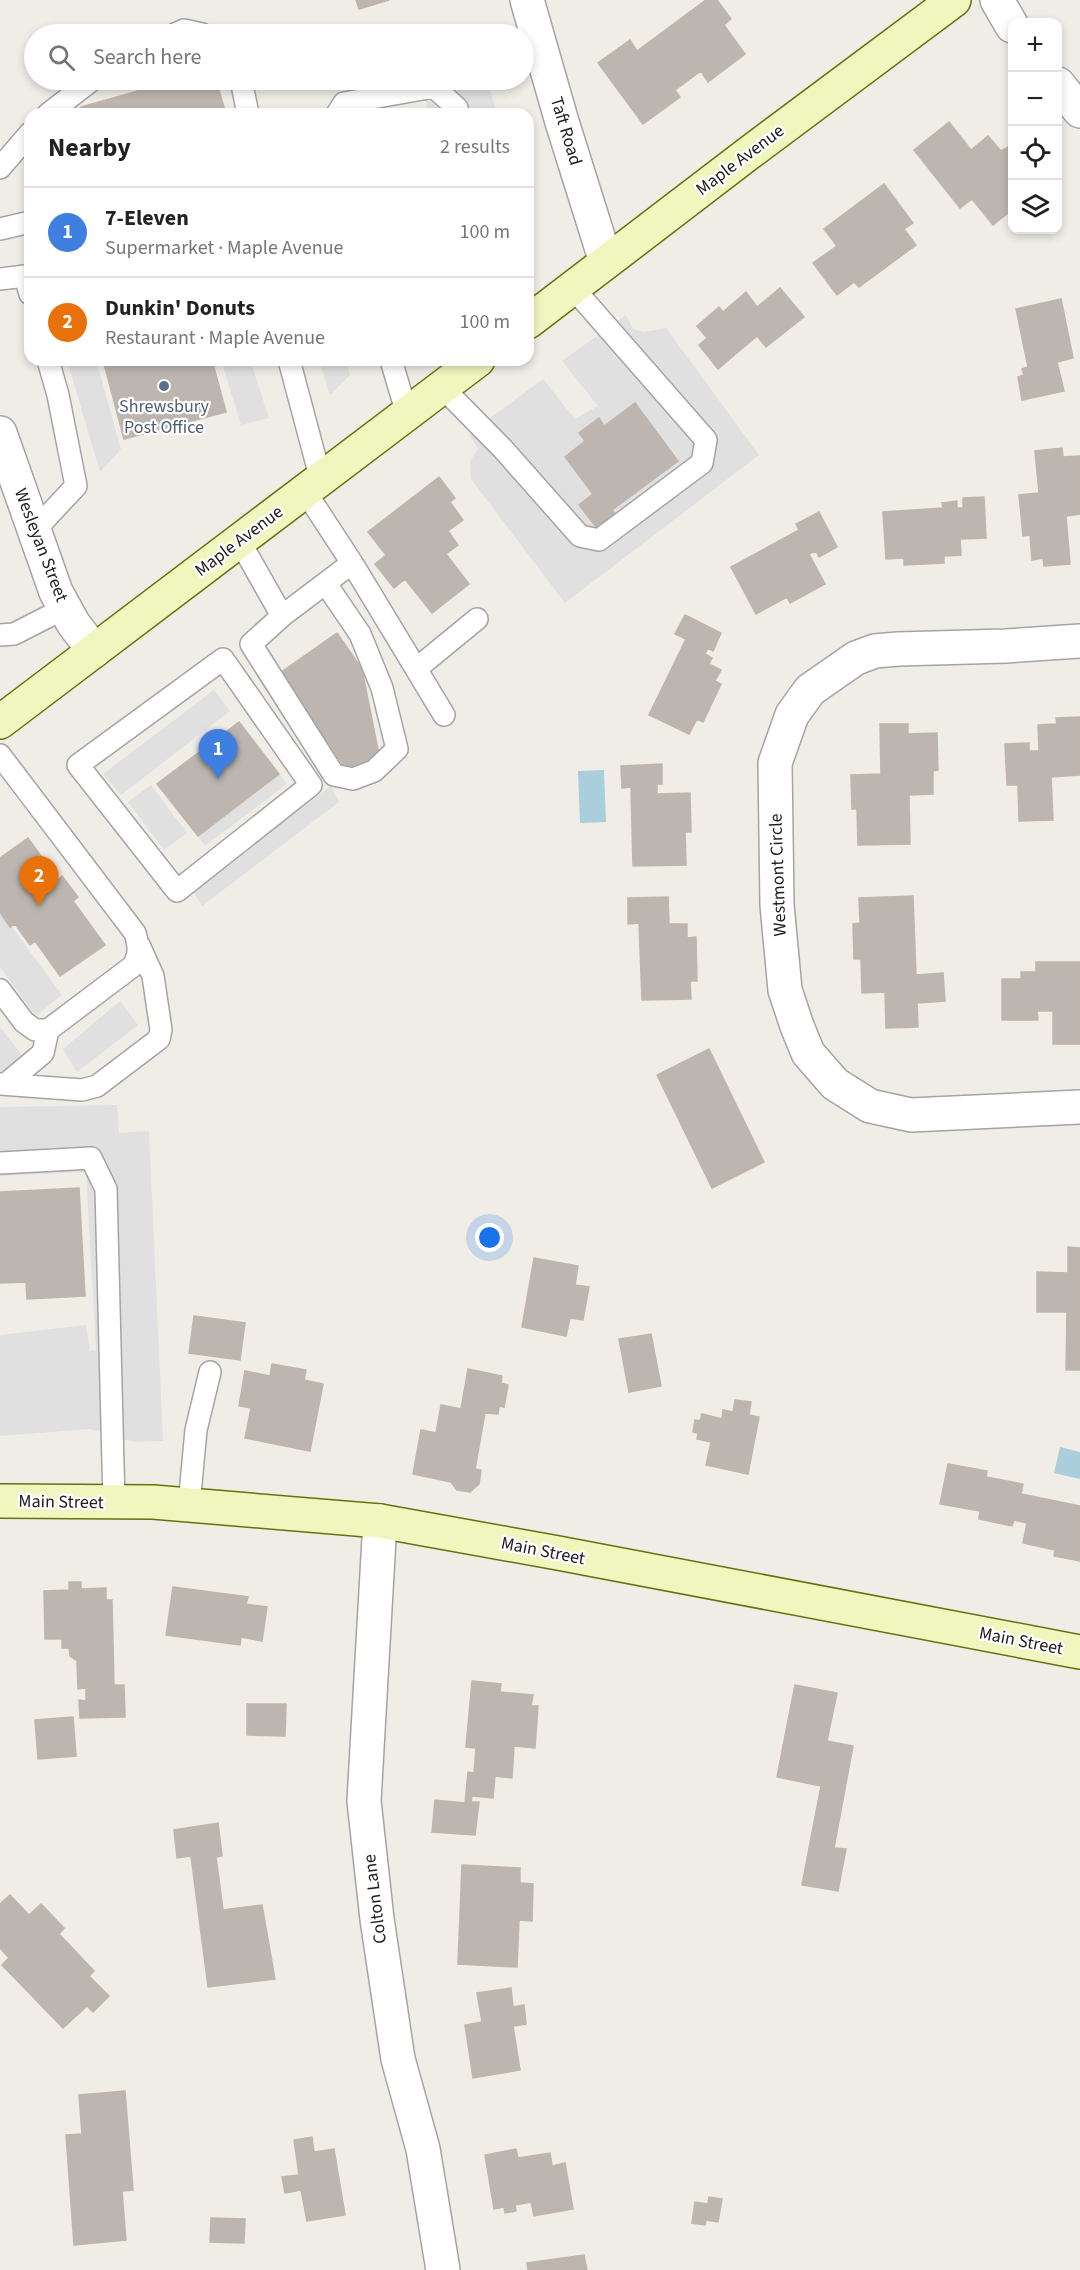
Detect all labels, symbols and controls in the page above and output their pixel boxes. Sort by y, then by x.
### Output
map controls [1008,18,1062,234]
button: + [1008,18,1062,72]
search box [24,24,534,90]
icon: search [45,41,78,74]
text: Search here [93,41,201,73]
button: − [1008,72,1062,126]
street label: Taft Road [544,94,588,168]
street label: Maple Avenue [691,118,789,202]
button: locate [1008,126,1062,180]
text: Nearby [48,129,131,166]
text: 2 results [440,133,510,161]
button: layers [1008,180,1062,234]
text: 7-Eleven [105,202,189,234]
text: 1 [62,218,73,246]
text: 100 m [460,218,510,246]
text: Supermarket · Maple Avenue [105,234,344,262]
text: Dunkin' Donuts [105,292,255,324]
text: 2 [62,308,73,336]
text: 100 m [460,308,510,336]
text: Restaurant · Maple Avenue [105,324,325,352]
marker: Shrewsbury Post Office [157,379,171,393]
place label: Shrewsbury Post Office [119,394,210,440]
street label: Wesleyan Street [8,485,74,605]
street label: Maple Avenue [190,499,288,583]
pin: 1 [198,730,238,779]
street label: Westmont Circle [763,813,793,937]
pin: 2 [20,856,58,906]
your location [475,1223,504,1252]
street label: Main Street [18,1489,104,1515]
street label: Main Street [499,1531,587,1571]
street label: Main Street [977,1621,1065,1661]
street label: Colton Lane [357,1853,393,1945]

